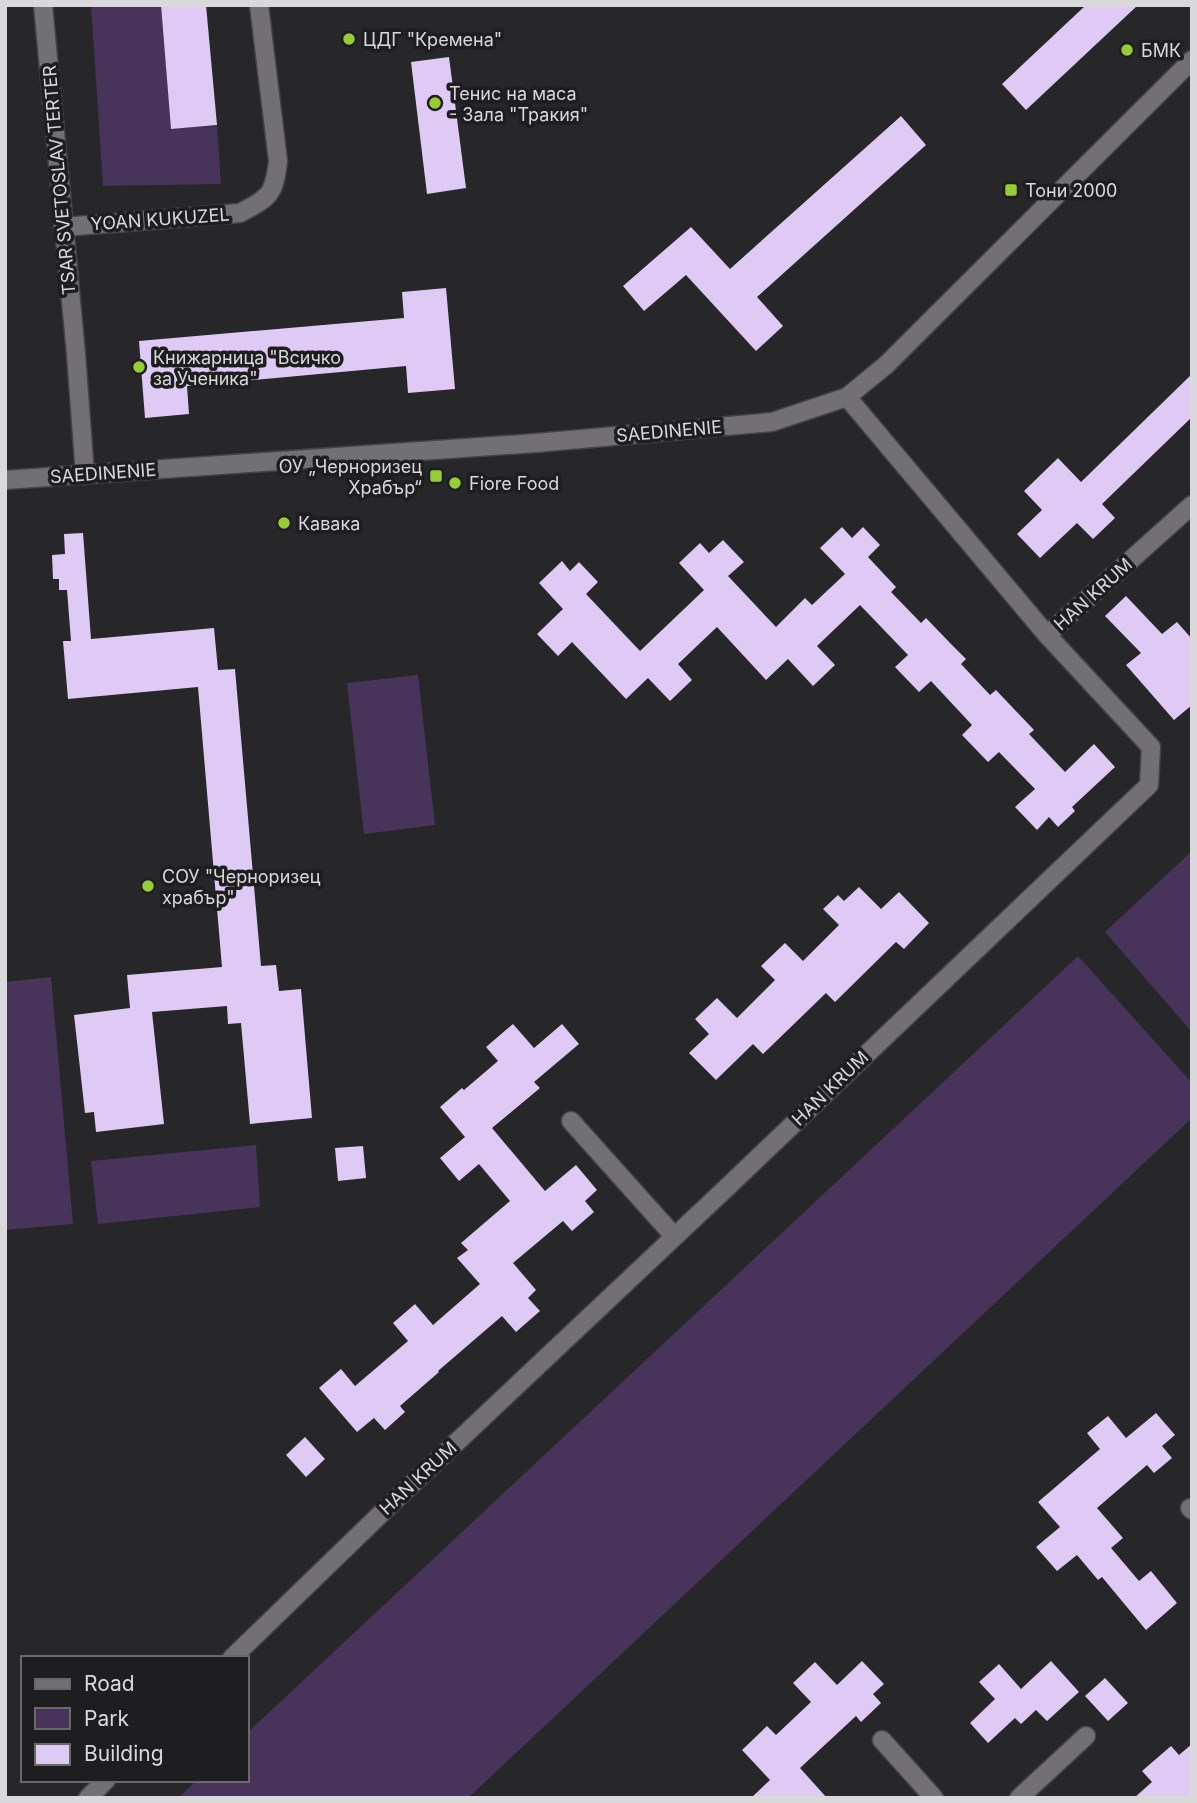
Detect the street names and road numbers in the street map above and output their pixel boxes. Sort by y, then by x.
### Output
street label: TSAR SVETOSLAV TERTER [38,64,79,296]
street label: YOAN KUKUZEL [90,204,230,234]
street label: SAEDINENIE [615,416,723,446]
street label: SAEDINENIE [49,459,157,487]
street label: HAN KRUM [1050,553,1136,635]
street label: HAN KRUM [788,1046,872,1130]
street label: HAN KRUM [375,1437,461,1519]

